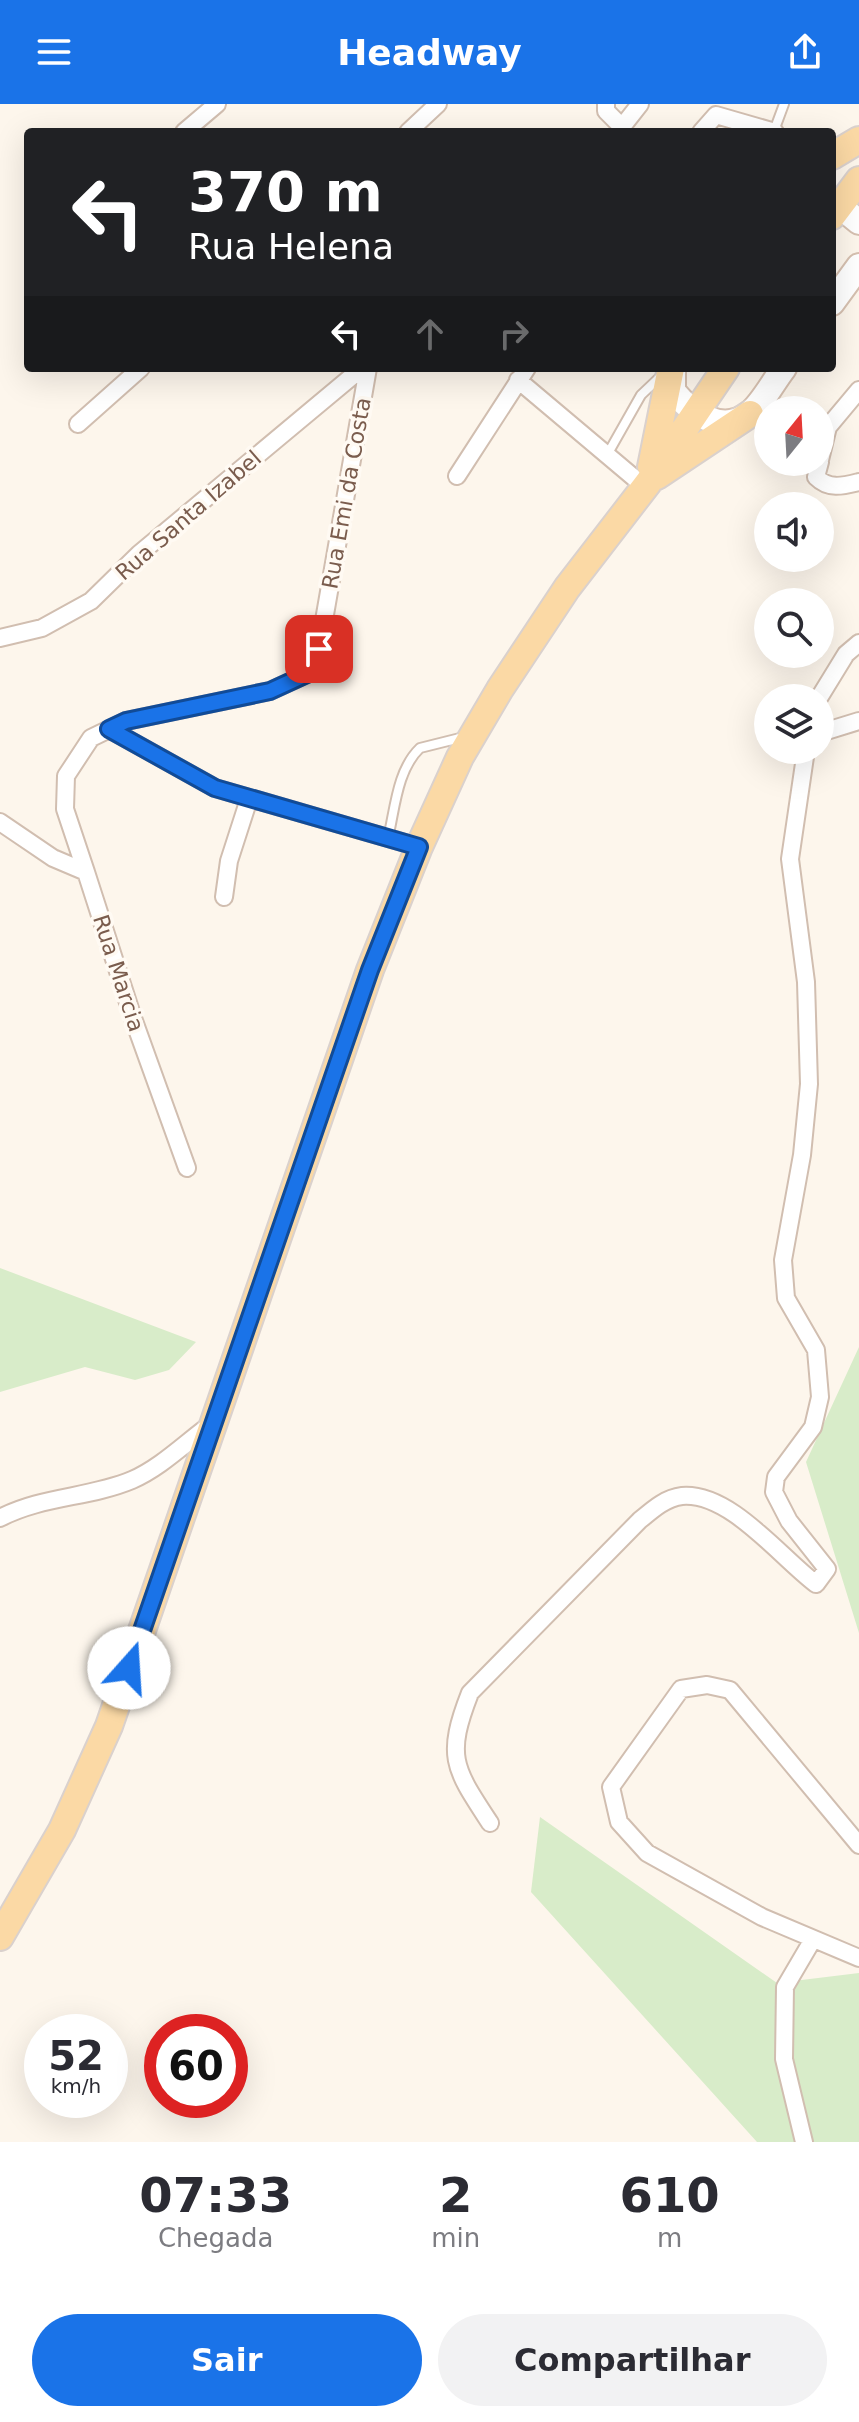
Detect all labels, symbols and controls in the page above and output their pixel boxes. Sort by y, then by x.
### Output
icon: menu [32,30,76,74]
icon: share [783,30,827,74]
text: Headway [337,32,522,73]
text: 370 m [188,159,383,224]
icon: left [56,160,160,264]
text: Rua Helena [188,226,394,267]
icon: left [324,312,368,356]
icon: ahead [408,312,452,356]
icon: right [492,312,536,356]
street label: Rua Emi da Costa [317,395,376,591]
north arrow [754,396,834,476]
map controls [754,396,834,764]
street label: Rua Santa Izabel [111,445,266,585]
button: sound [754,492,834,572]
button: search [754,588,834,668]
pin [285,615,353,683]
icon: arrive [297,627,341,671]
button: layers [754,684,834,764]
street label: Rua Marcia [88,912,149,1035]
position arrow [87,1626,171,1710]
speed limit sign: 60 [144,2014,248,2118]
text: 52 [48,2033,104,2079]
text: km/h [51,2074,101,2098]
text: 07:33 [139,2167,292,2223]
text: 2 [439,2167,472,2223]
text: 610 [620,2167,720,2223]
text: Chegada [158,2223,273,2253]
text: min [431,2223,480,2253]
text: m [657,2223,682,2253]
button: Sair [32,2314,422,2406]
button: Compartilhar [438,2314,827,2406]

